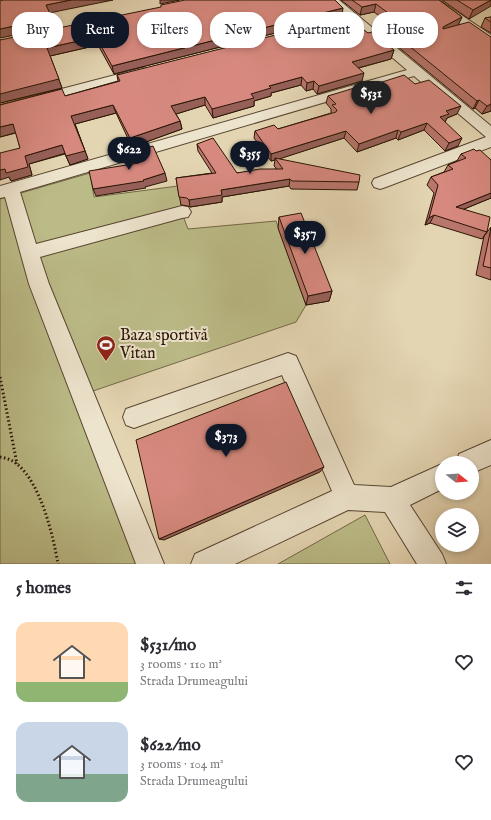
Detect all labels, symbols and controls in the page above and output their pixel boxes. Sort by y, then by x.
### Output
chip: Buy [12,12,63,48]
chip: Rent [71,12,129,48]
chip: Filters [137,12,202,48]
chip: New [210,12,266,48]
chip: Apartment [274,12,364,48]
chip: House [372,12,438,48]
pin: $531 [347,81,395,115]
text: $531 [360,85,382,102]
pin: $622 [105,137,153,171]
text: $622 [117,141,141,158]
pin: $355 [226,141,274,175]
text: $355 [239,145,261,162]
pin: $357 [281,221,329,255]
text: $357 [294,225,316,242]
place label: Baza sportivă Vitan [119,326,208,364]
sports icon: Baza sportivă Vitan [95,334,117,362]
pin: $373 [202,424,250,458]
text: $373 [215,428,238,445]
north arrow [435,456,479,500]
map controls [435,456,479,552]
button: layers [435,508,479,552]
icon: filters [453,577,475,599]
text: 5 homes [16,578,71,599]
text: $531/mo [140,635,196,656]
icon: home [48,638,96,686]
icon: heart [453,651,475,673]
text: 3 rooms · 110 m² [140,656,222,673]
text: Strada Drumeagului [140,673,248,690]
text: $622/mo [140,735,201,756]
icon: home [48,738,96,786]
icon: heart [453,751,475,773]
text: 3 rooms · 104 m² [140,756,224,773]
text: Strada Drumeagului [140,773,248,790]

